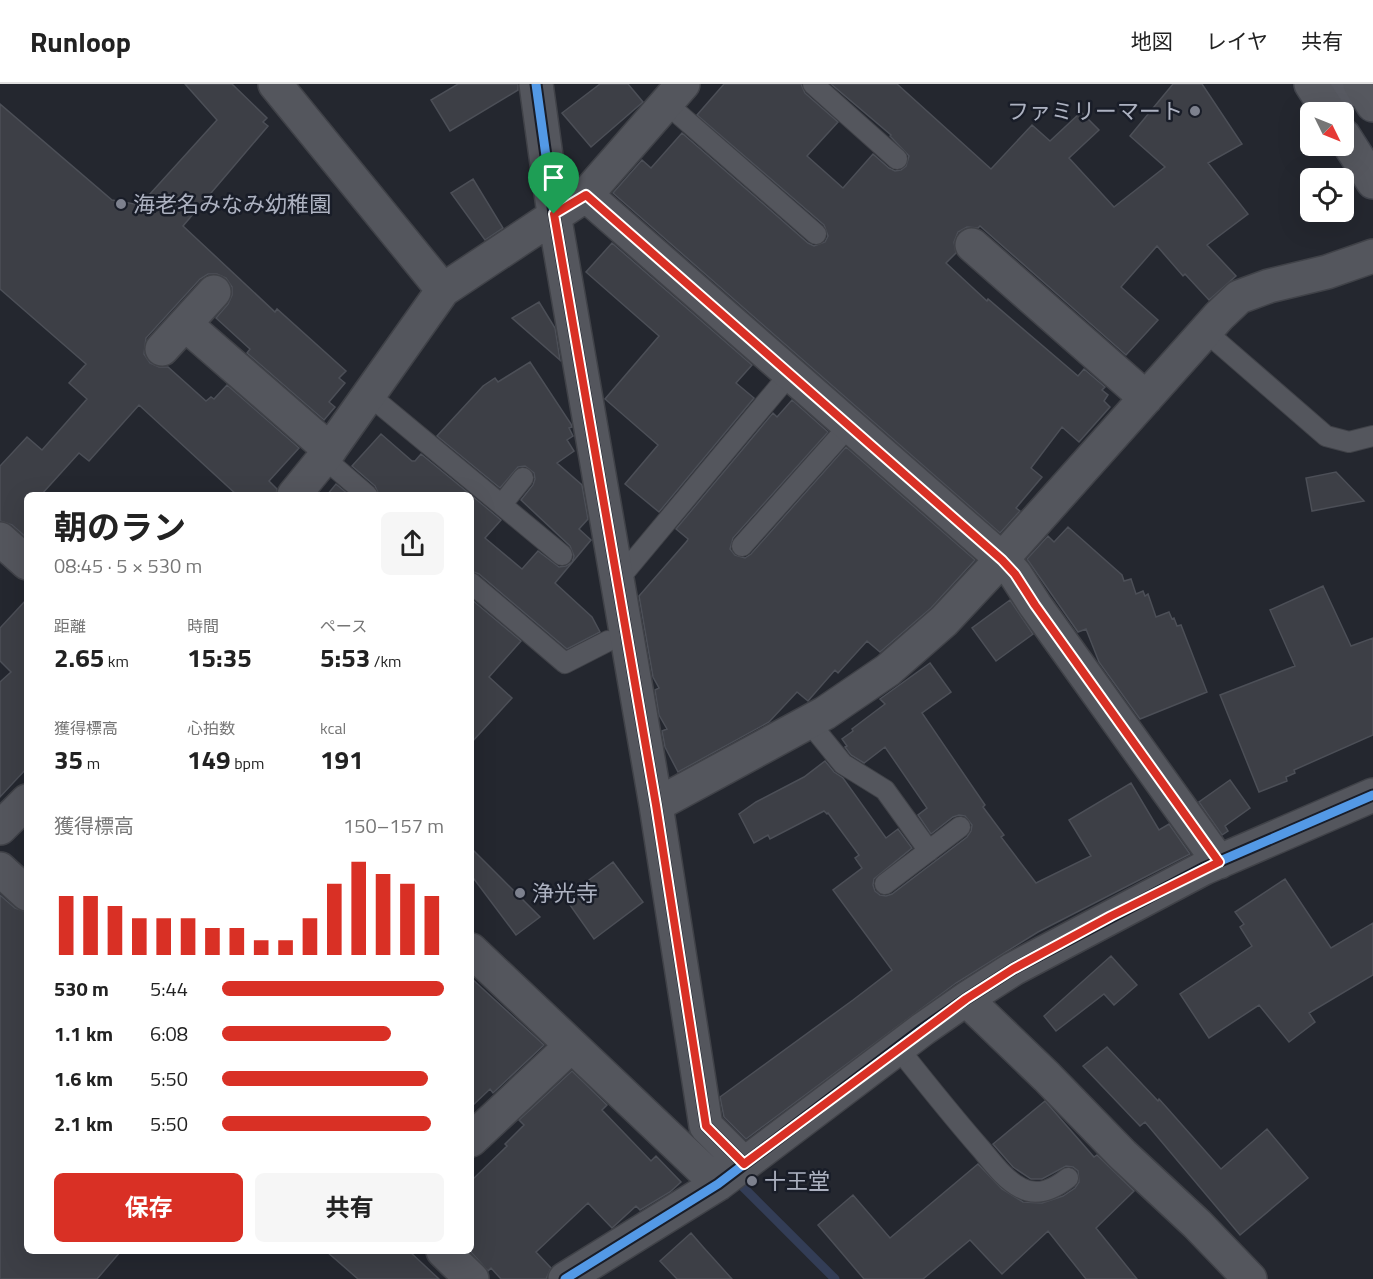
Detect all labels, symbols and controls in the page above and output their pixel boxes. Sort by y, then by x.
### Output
text: Runloop [30,20,131,63]
text: 地図 [1131,25,1173,57]
text: レイヤ [1206,25,1268,57]
text: 共有 [1301,25,1343,57]
place label: ファミリーマート [1007,94,1183,128]
north arrow [1300,102,1354,156]
map controls [1300,102,1354,222]
marker: ファミリーマート [1188,104,1202,118]
pin [528,152,579,214]
icon: arrive [537,161,570,194]
button: locate [1300,168,1354,222]
place label: 海老名みなみ幼稚園 [133,187,331,221]
marker: 海老名みなみ幼稚園 [114,197,128,211]
text: 朝のラン [54,502,186,552]
button: share [381,512,444,575]
text: 08:45 · 5 × 530 m [54,550,202,581]
text: 距離 [54,614,86,638]
text: 時間 [187,614,219,638]
text: ペース [320,614,367,638]
text: 2.65 [54,638,104,677]
text: 15:35 [187,638,252,677]
text: 5:53 [320,638,370,677]
text: km [104,649,129,673]
text: /km [370,649,402,673]
text: 獲得標高 [54,716,118,740]
text: 心拍数 [187,716,235,740]
text: kcal [320,716,346,740]
text: 35 [54,740,83,779]
text: 149 [187,740,231,779]
text: 191 [320,740,364,779]
text: m [83,751,100,775]
text: bpm [231,751,264,775]
text: 獲得標高 [54,810,134,841]
text: 150–157 m [343,810,444,841]
place label: 浄光寺 [532,876,598,910]
marker: 浄光寺 [513,886,527,900]
text: 530 m [54,973,109,1004]
text: 5:44 [150,973,188,1004]
text: 1.1 km [54,1018,113,1049]
text: 6:08 [150,1018,188,1049]
text: 1.6 km [54,1063,113,1094]
text: 5:50 [150,1063,188,1094]
text: 2.1 km [54,1108,113,1139]
text: 5:50 [150,1108,188,1139]
place label: 十王堂 [764,1164,830,1198]
button: 保存 [54,1173,243,1242]
button: 共有 [255,1173,444,1242]
marker: 十王堂 [745,1174,759,1188]

